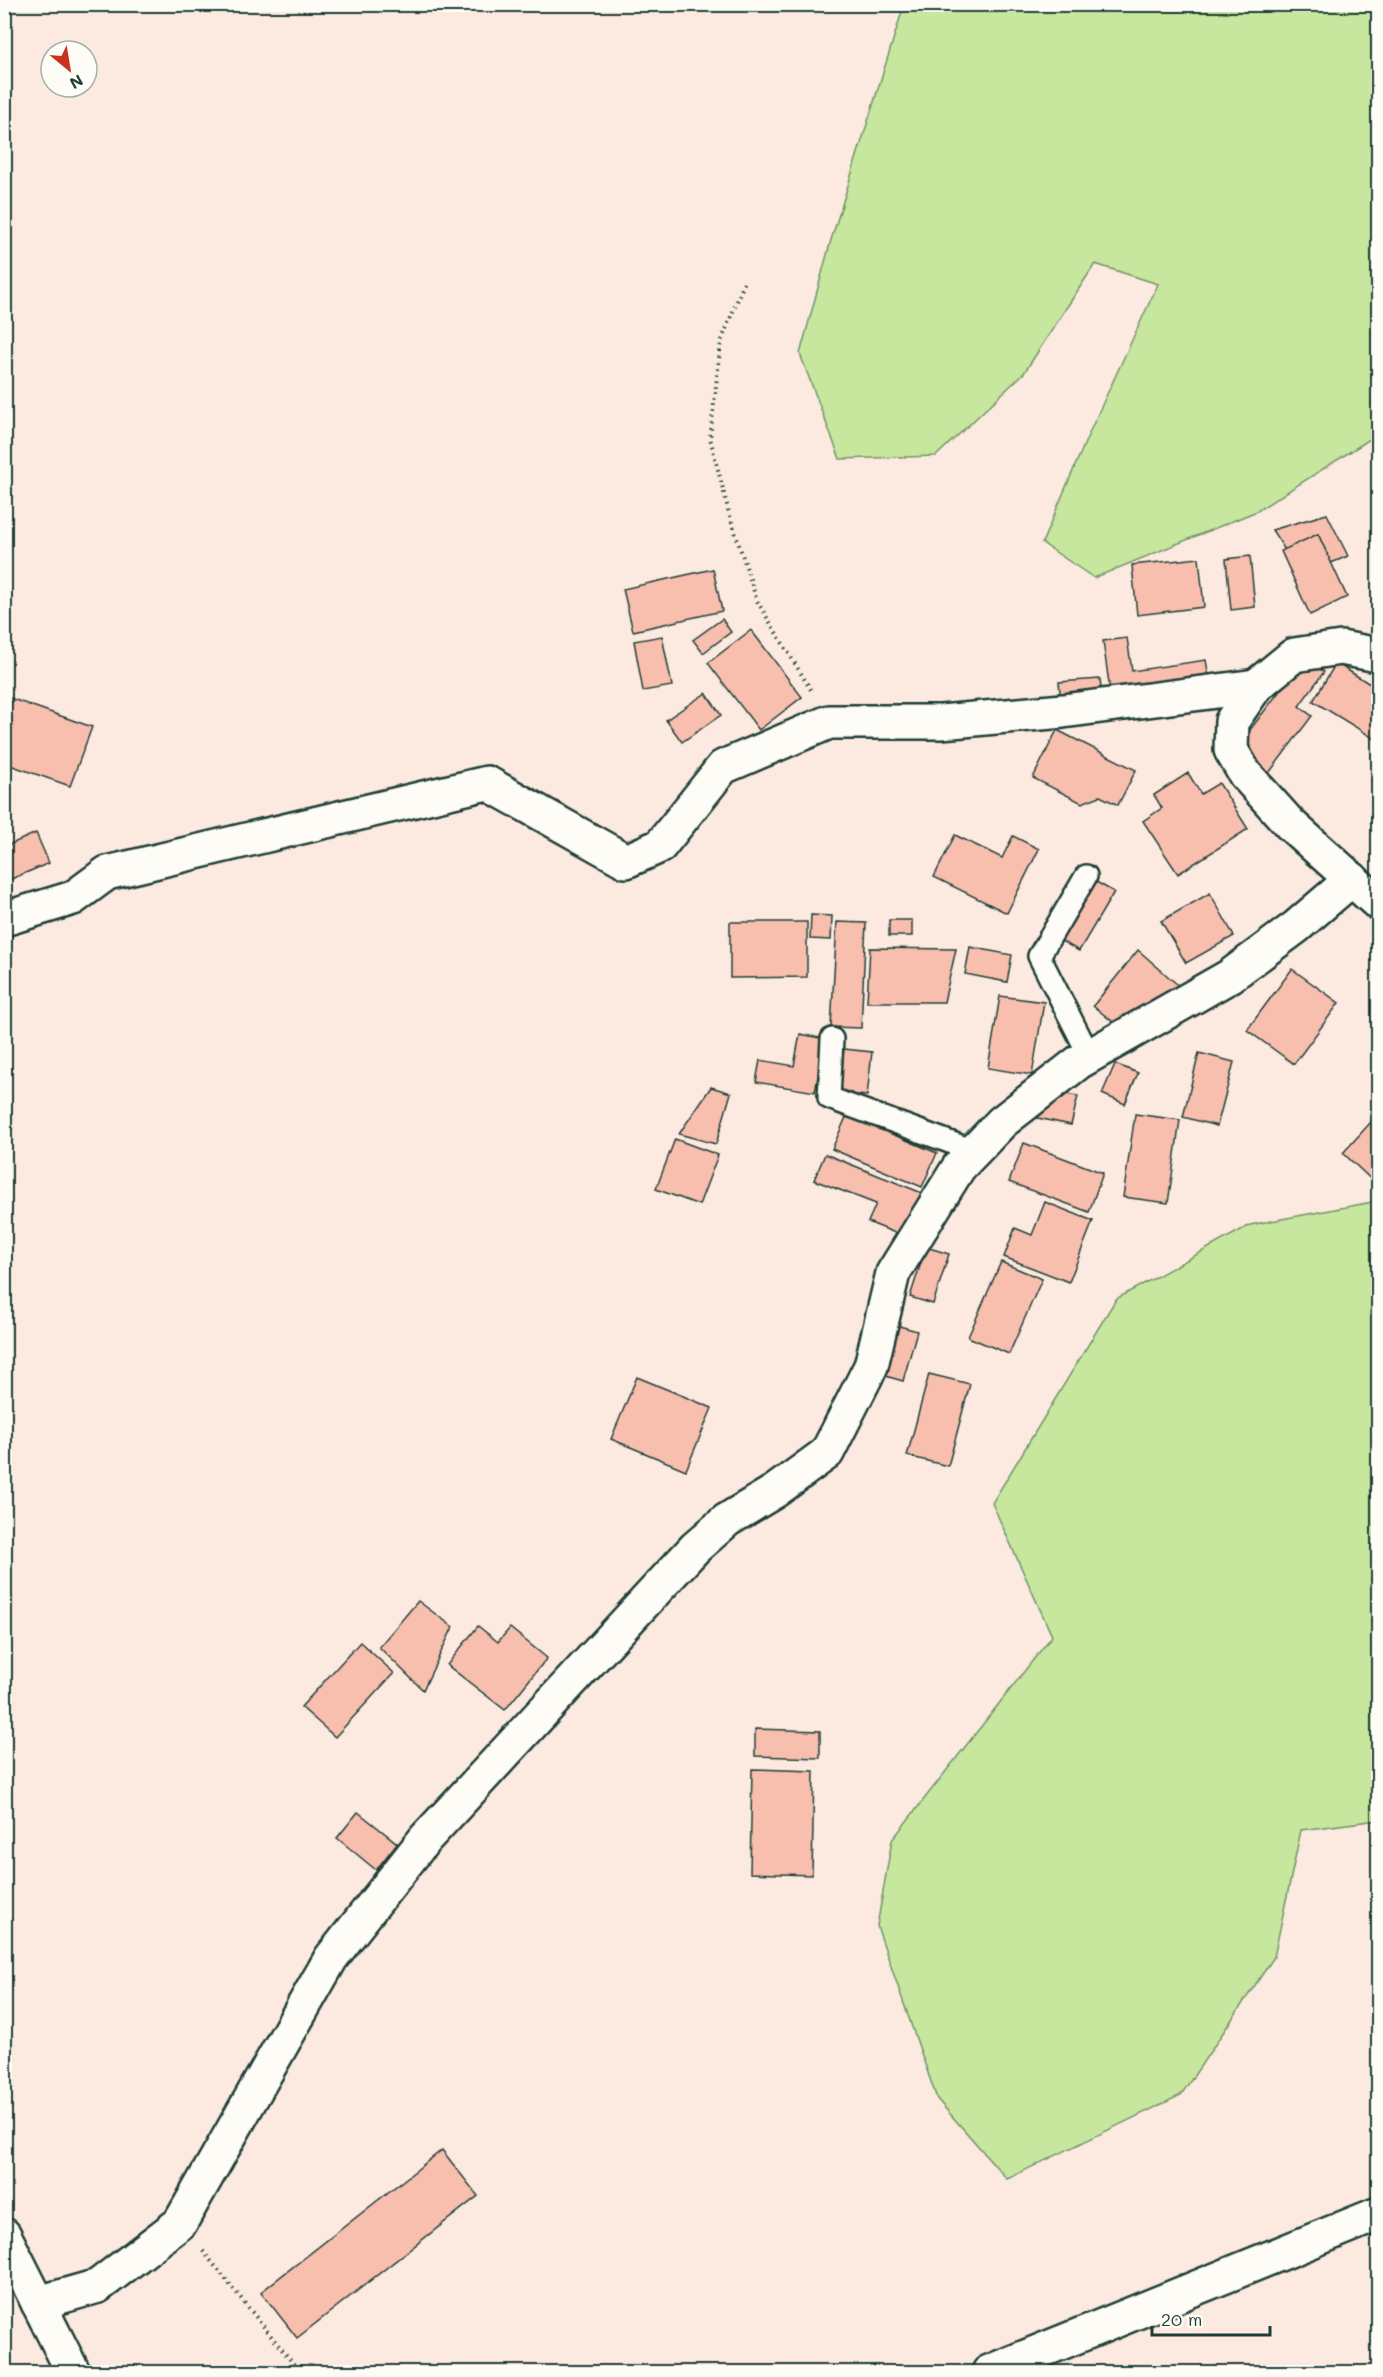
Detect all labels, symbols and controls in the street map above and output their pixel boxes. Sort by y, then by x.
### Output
north arrow [39,39,99,99]
text: N [66,70,87,95]
scale bar [1152,2299,1270,2337]
text: 20 m [1161,2307,1202,2331]

